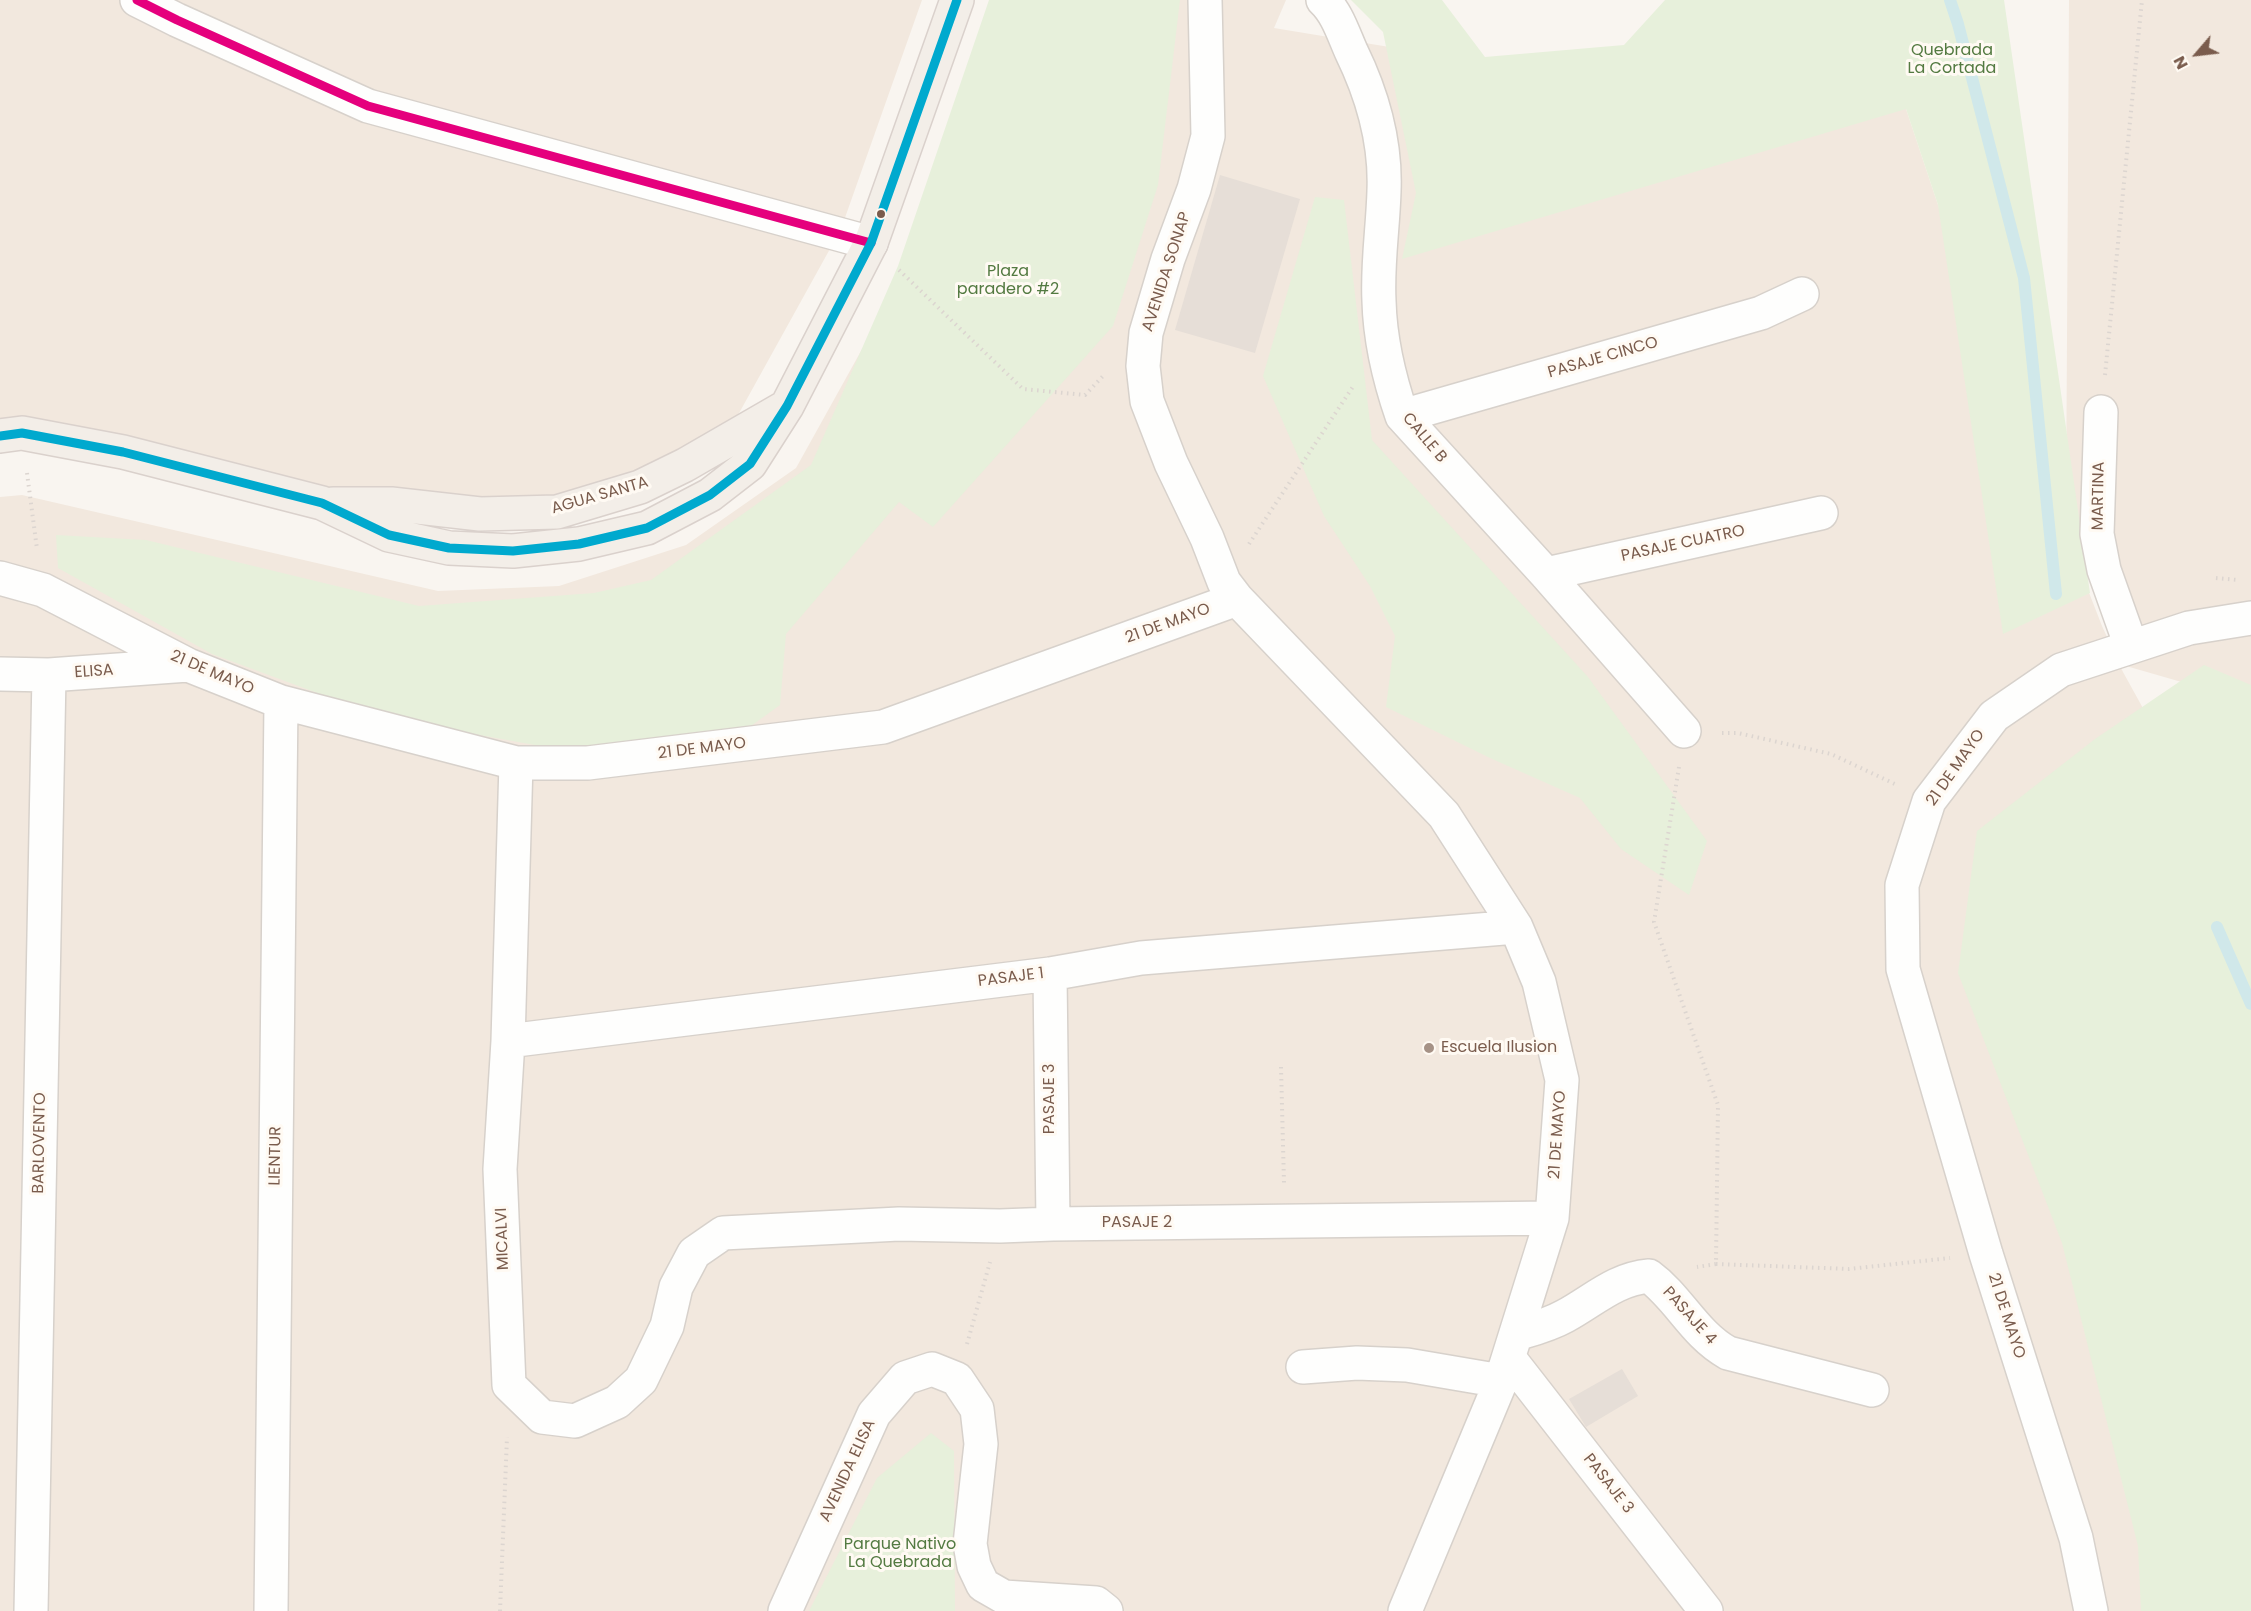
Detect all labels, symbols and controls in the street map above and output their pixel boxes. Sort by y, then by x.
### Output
north arrow [2167,24,2227,84]
park label: Quebrada La Cortada [1908,41,1996,79]
text: N [2168,52,2194,73]
unlabelled marker [875,208,887,220]
street label: AVENIDA SONAP [1139,210,1195,334]
park label: Plaza paradero #2 [957,262,1059,300]
street label: PASAJE CINCO [1546,333,1660,383]
street label: CALLE B [1398,409,1450,467]
street label: MARTINA [2089,461,2109,531]
street label: AGUA SANTA [549,473,651,519]
street label: PASAJE CUATRO [1619,522,1747,566]
street label: 21 DE MAYO [1123,600,1213,648]
street label: 21 DE MAYO [167,647,257,699]
street label: ELISA [74,661,114,683]
street label: 21 DE MAYO [1923,726,1989,810]
street label: 21 DE MAYO [657,734,747,764]
street label: PASAJE 1 [977,964,1045,992]
place label: Escuela Ilusion [1441,1038,1557,1058]
marker: Escuela Ilusion [1422,1041,1436,1055]
street label: PASAJE 3 [1040,1064,1060,1134]
street label: 21 DE MAYO [1545,1090,1571,1180]
street label: BARLOVENTO [30,1092,50,1194]
street label: LIENTUR [266,1126,286,1186]
street label: MICALVI [492,1207,514,1271]
street label: PASAJE 2 [1102,1213,1172,1233]
street label: 21 DE MAYO [1983,1271,2029,1361]
street label: PASAJE 4 [1658,1283,1720,1349]
street label: AVENIDA ELISA [816,1417,880,1525]
street label: PASAJE 3 [1579,1450,1637,1518]
park label: Parque Nativo La Quebrada [844,1535,956,1573]

